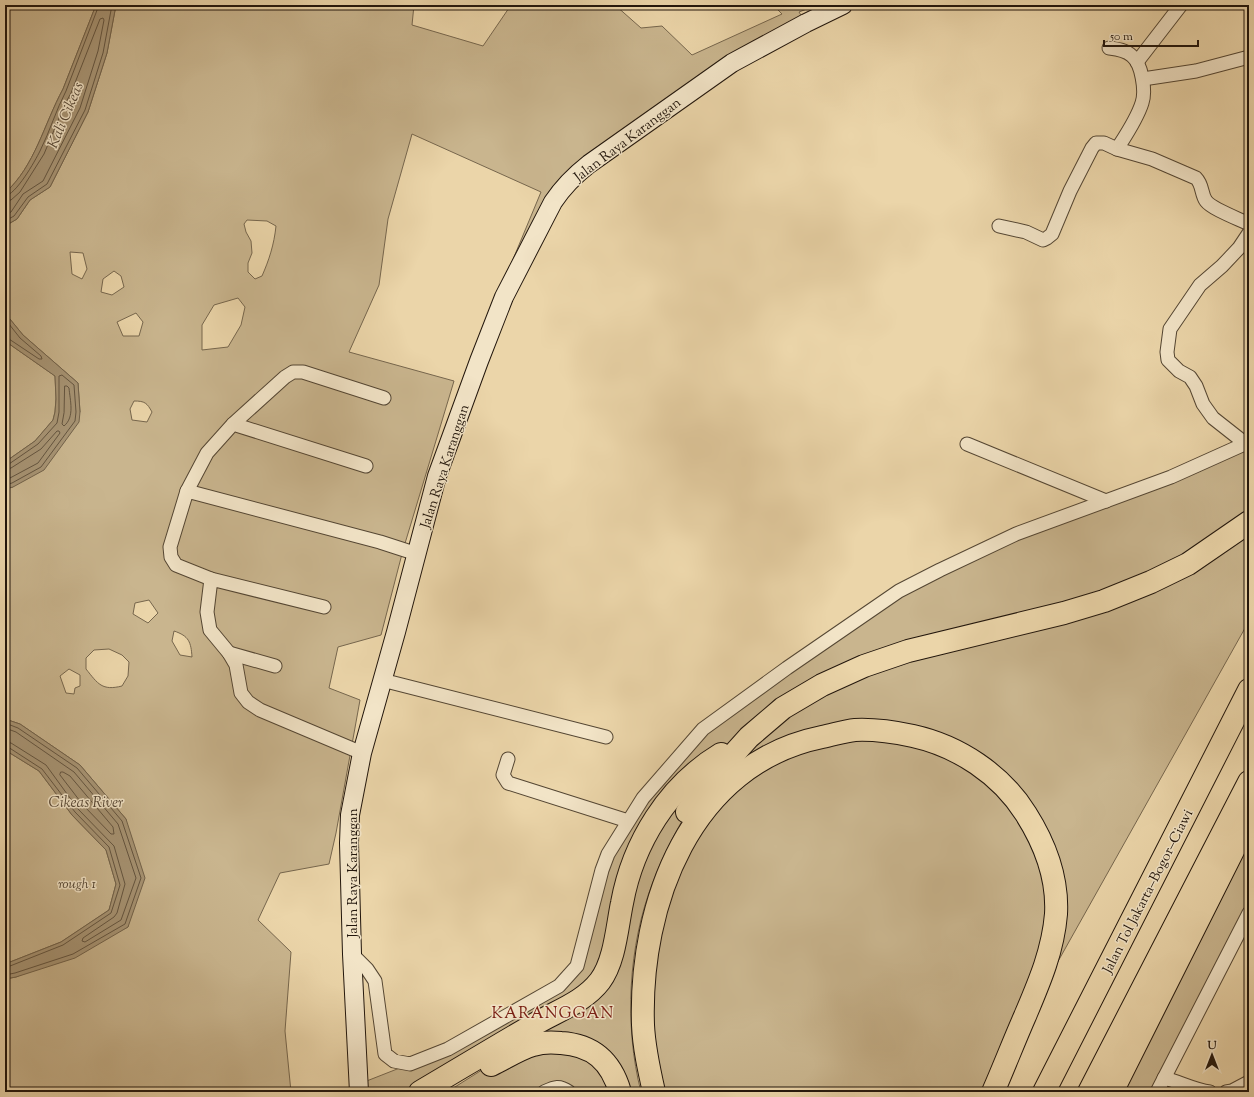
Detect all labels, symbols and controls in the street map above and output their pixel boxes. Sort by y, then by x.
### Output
scale bar [1104,22,1198,48]
text: 50 m [1109,28,1133,46]
water label: Kali Cikeas [43,79,90,152]
street label: Jalan Raya Karanggan [570,94,686,188]
street label: Jalan Raya Karanggan [416,402,475,532]
water label: Cikeas River [49,793,124,814]
street label: Jalan Tol Jakarta–Bogor–Ciawi [1098,806,1199,978]
street label: Jalan Raya Karanggan [344,808,364,939]
park label: rough 1 [58,875,97,895]
district label: KARANGGAN [492,1003,614,1026]
north arrow [1192,1035,1232,1075]
text: U [1207,1038,1217,1054]

